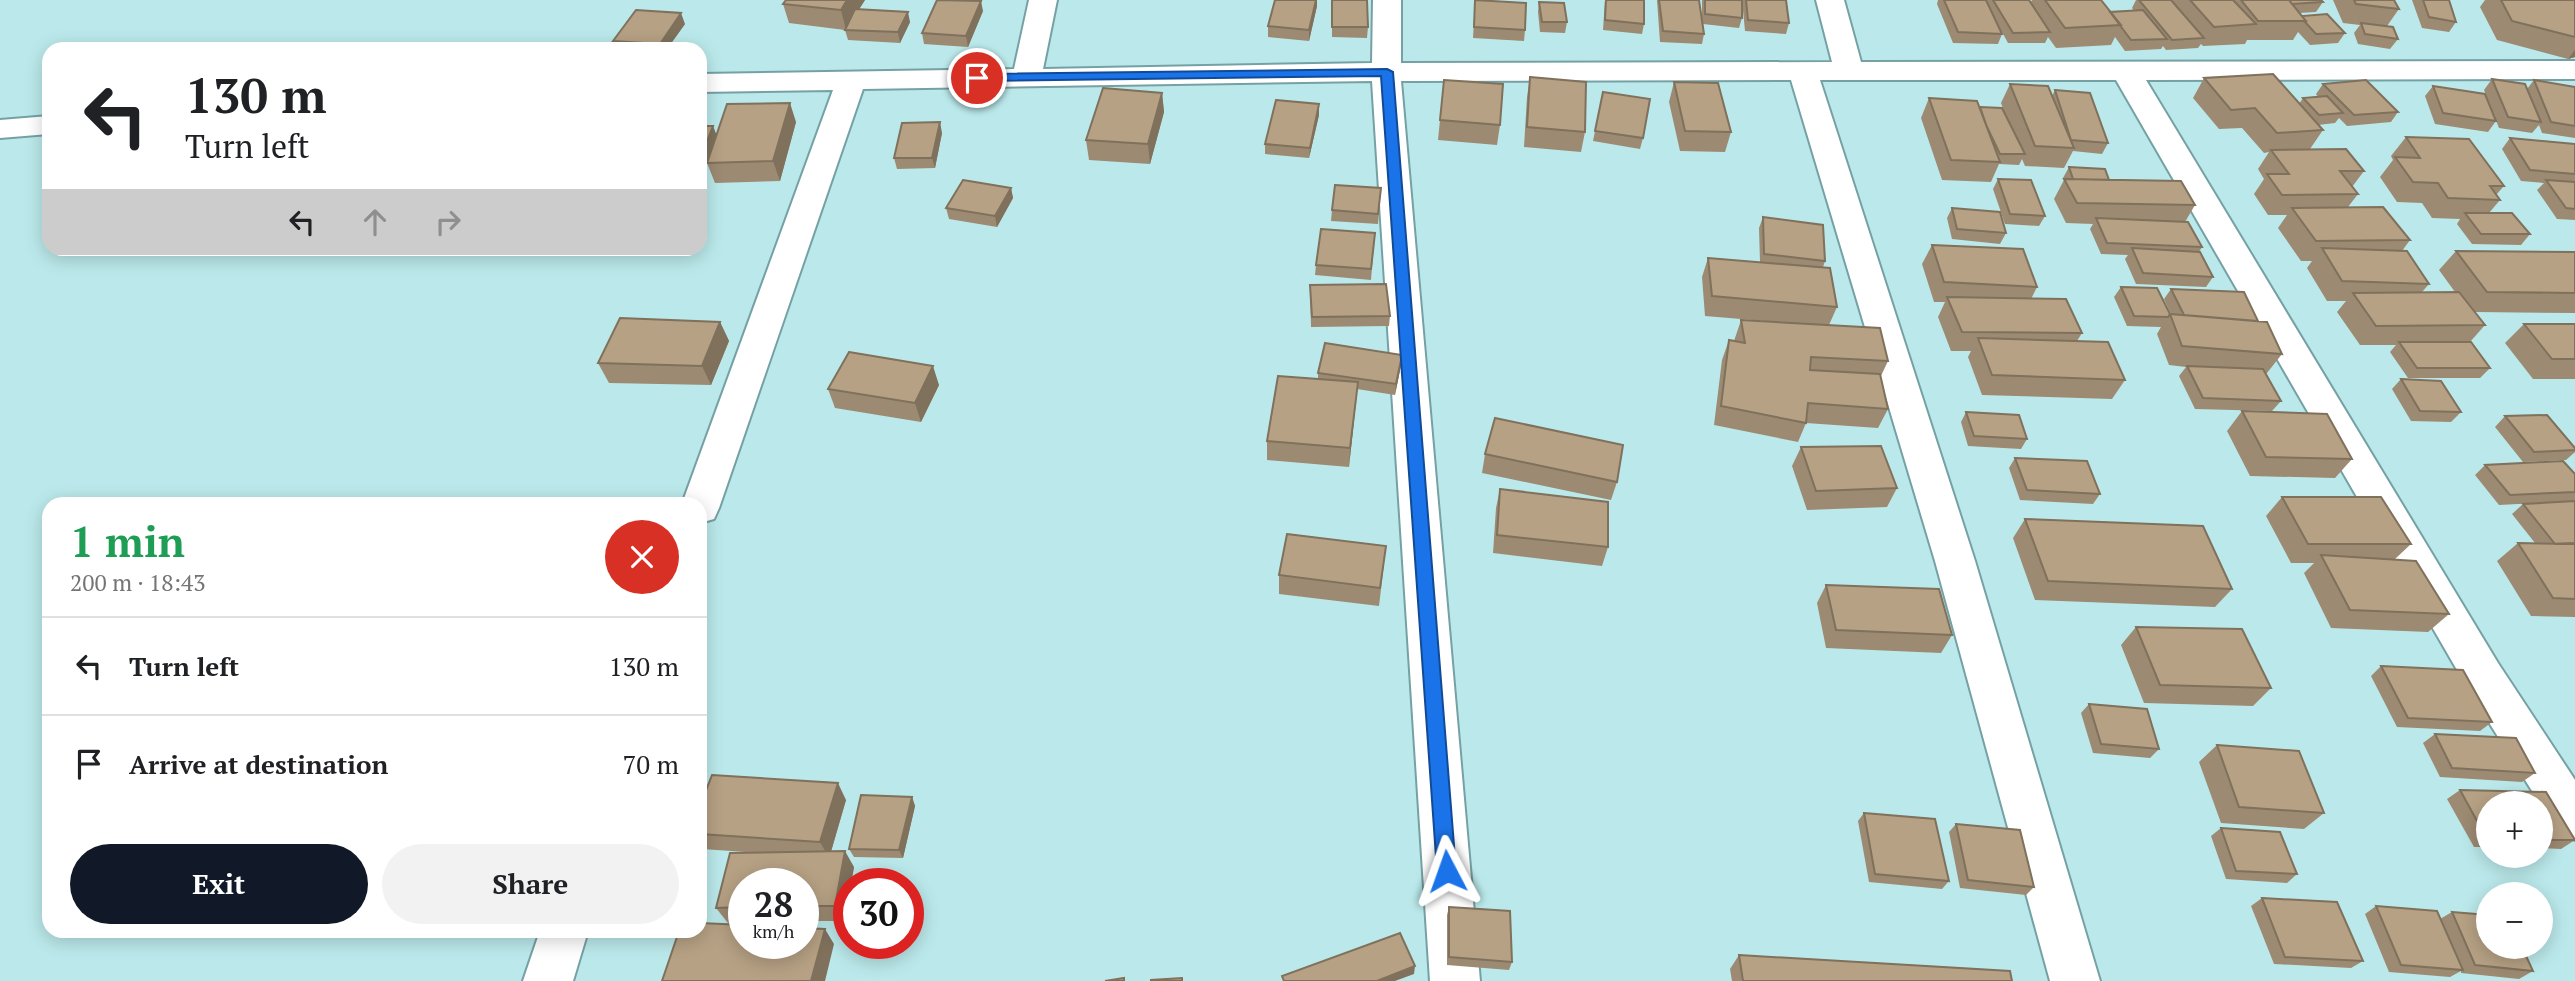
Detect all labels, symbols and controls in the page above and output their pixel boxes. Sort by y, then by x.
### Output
pin [947,48,1007,108]
icon: arrive [958,59,996,97]
text: 130 m [185,62,327,127]
icon: left [70,70,161,161]
text: Turn left [185,125,309,167]
icon: left [283,203,321,241]
icon: ahead [356,203,394,241]
icon: right [429,203,467,241]
text: 1 min [70,513,185,569]
button: close [605,520,679,594]
text: 200 m · 18:43 [70,567,205,598]
icon: left [70,647,108,685]
text: Turn left [129,649,239,683]
text: 130 m [609,649,679,683]
icon: arrive [70,745,108,783]
text: Arrive at destination [129,747,388,781]
text: 70 m [623,747,679,781]
map controls [2476,791,2553,959]
button: + [2476,791,2553,868]
position arrow [1410,834,1484,908]
button: Exit [70,844,368,924]
button: Share [382,844,679,924]
speed limit sign: 30 [833,868,924,959]
text: 28 [754,881,793,927]
button: − [2476,882,2553,959]
text: km/h [753,919,794,943]

